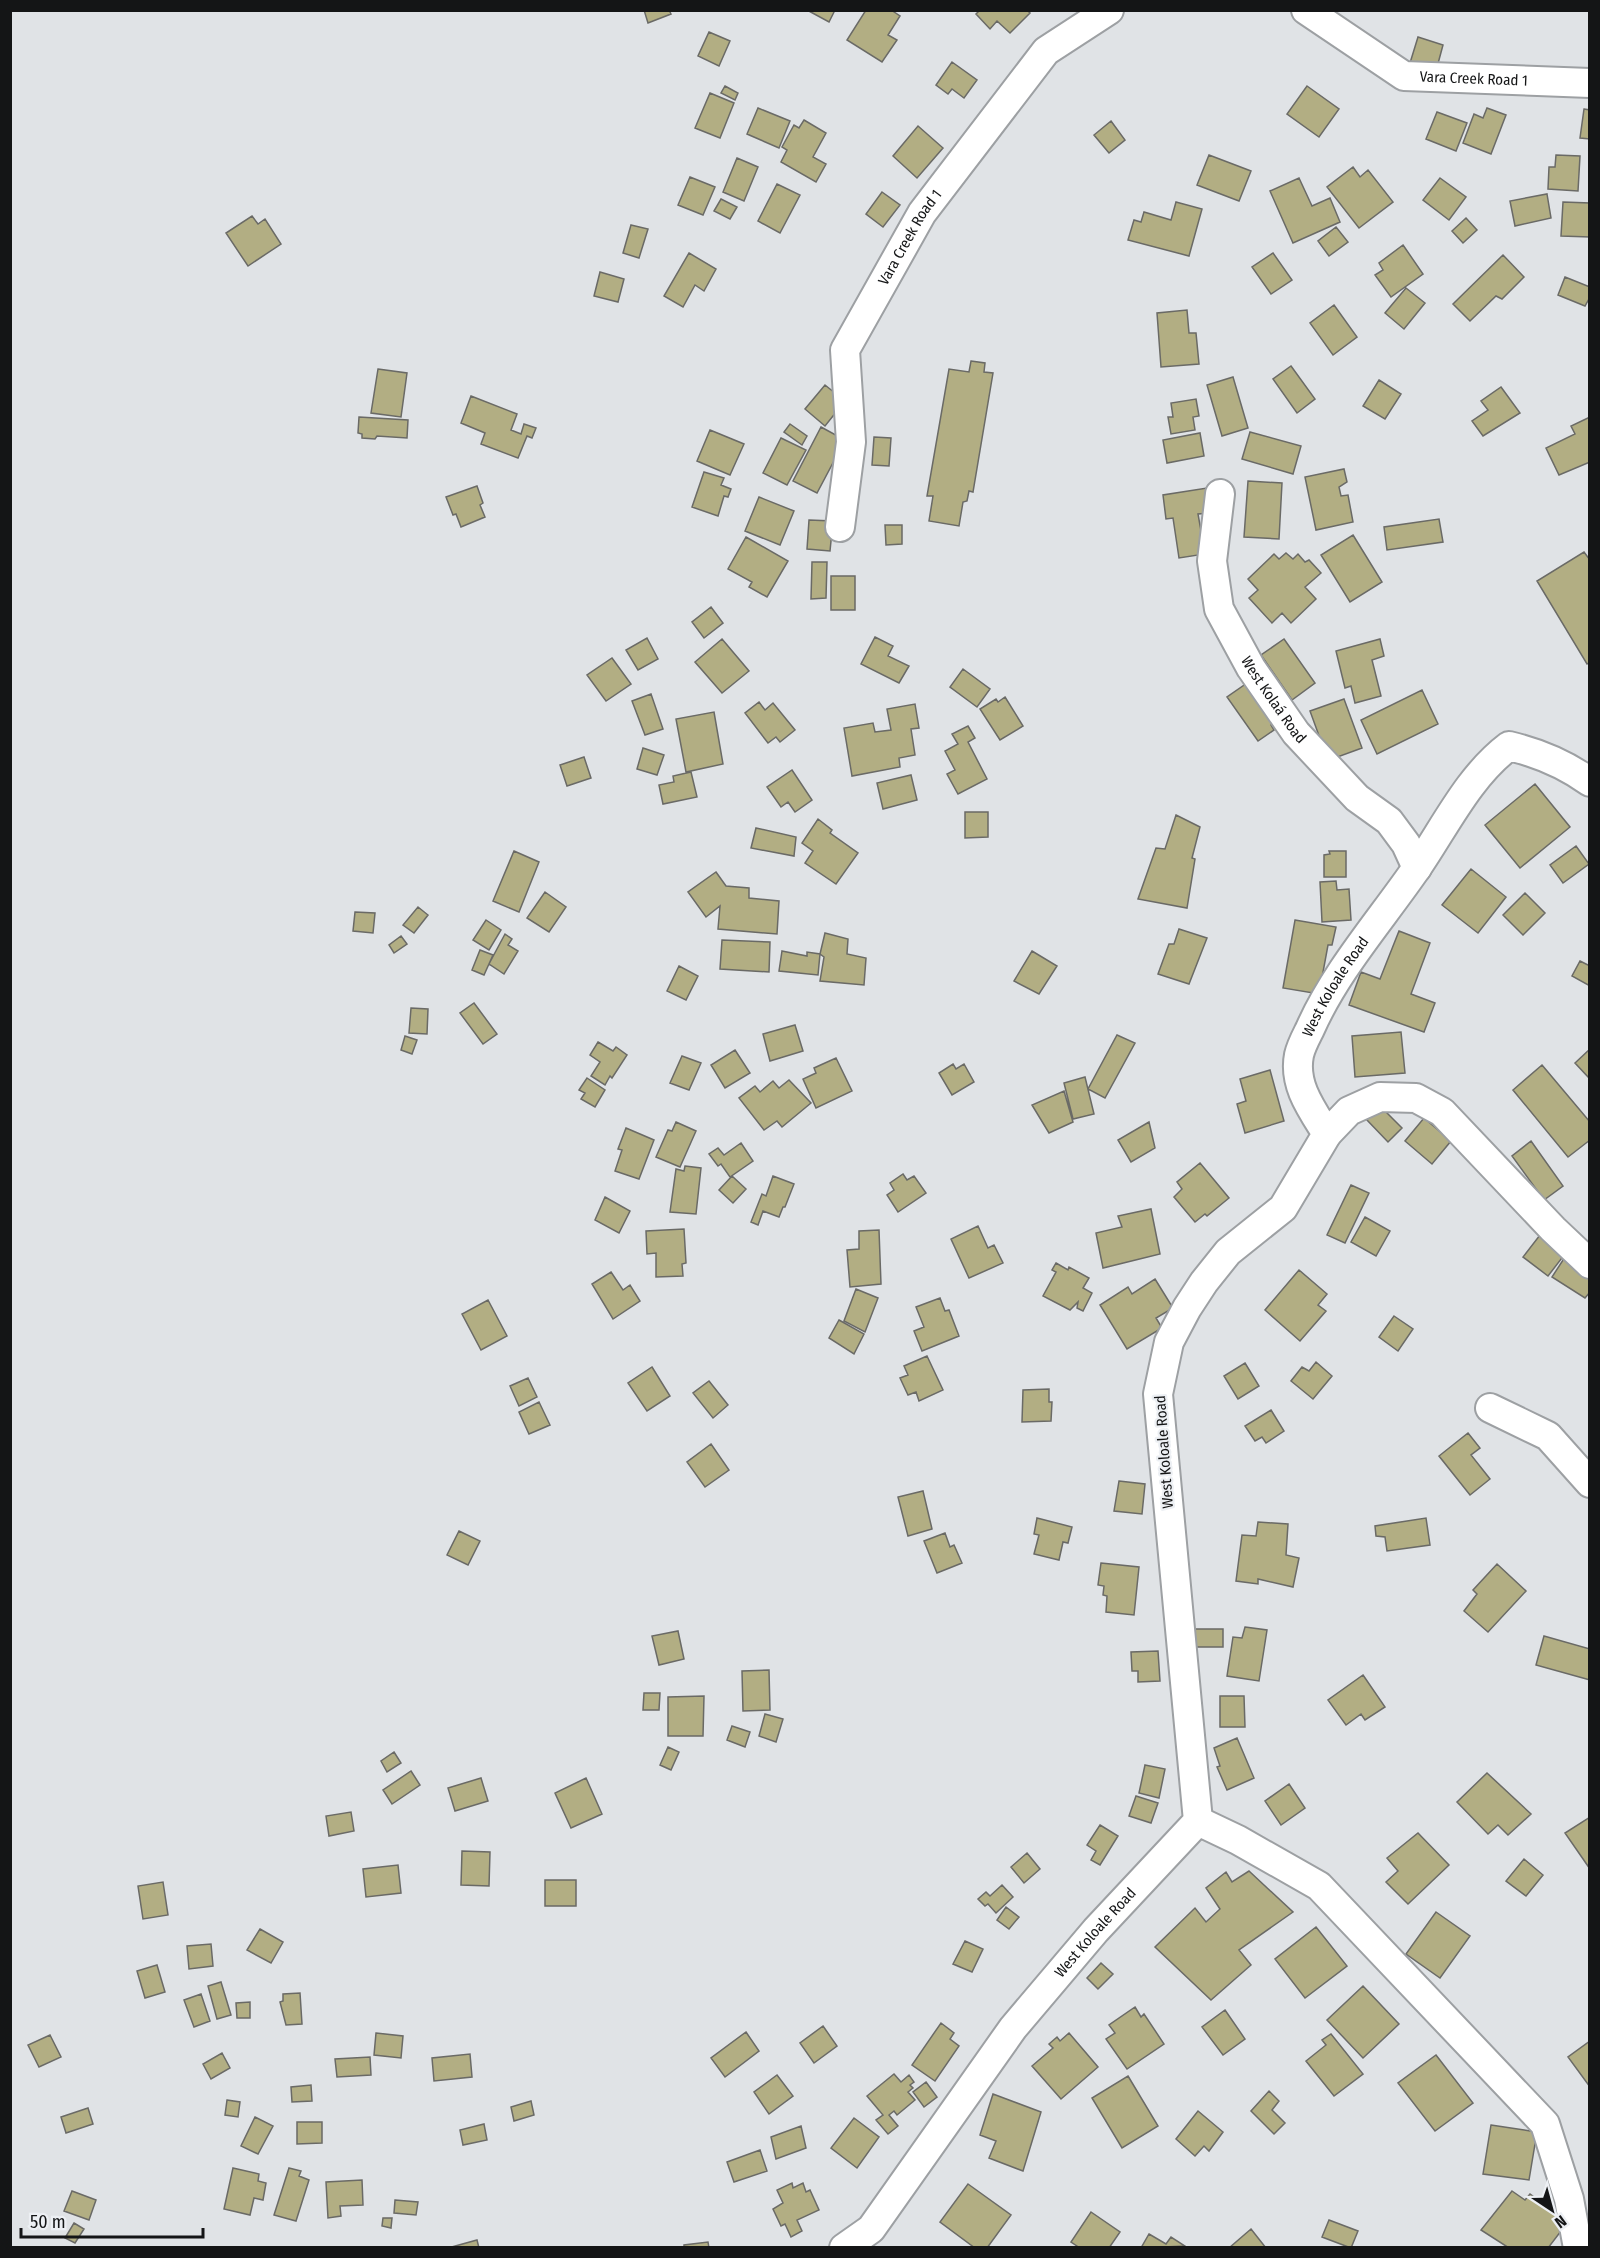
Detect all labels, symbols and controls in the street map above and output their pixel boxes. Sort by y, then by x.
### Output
street label: Vara Creek Road 1 [1419,68,1528,90]
street label: Vara Creek Road 1 [874,186,946,288]
street label: West Kolaá Road [1237,653,1310,747]
street label: West Koloale Road [1299,933,1372,1040]
street label: West Koloale Road [1151,1395,1177,1509]
street label: West Koloale Road [1051,1884,1140,1981]
north arrow [1522,2180,1582,2240]
scale bar [21,2201,202,2239]
text: 50 m [30,2211,66,2233]
text: N [1551,2211,1570,2232]

